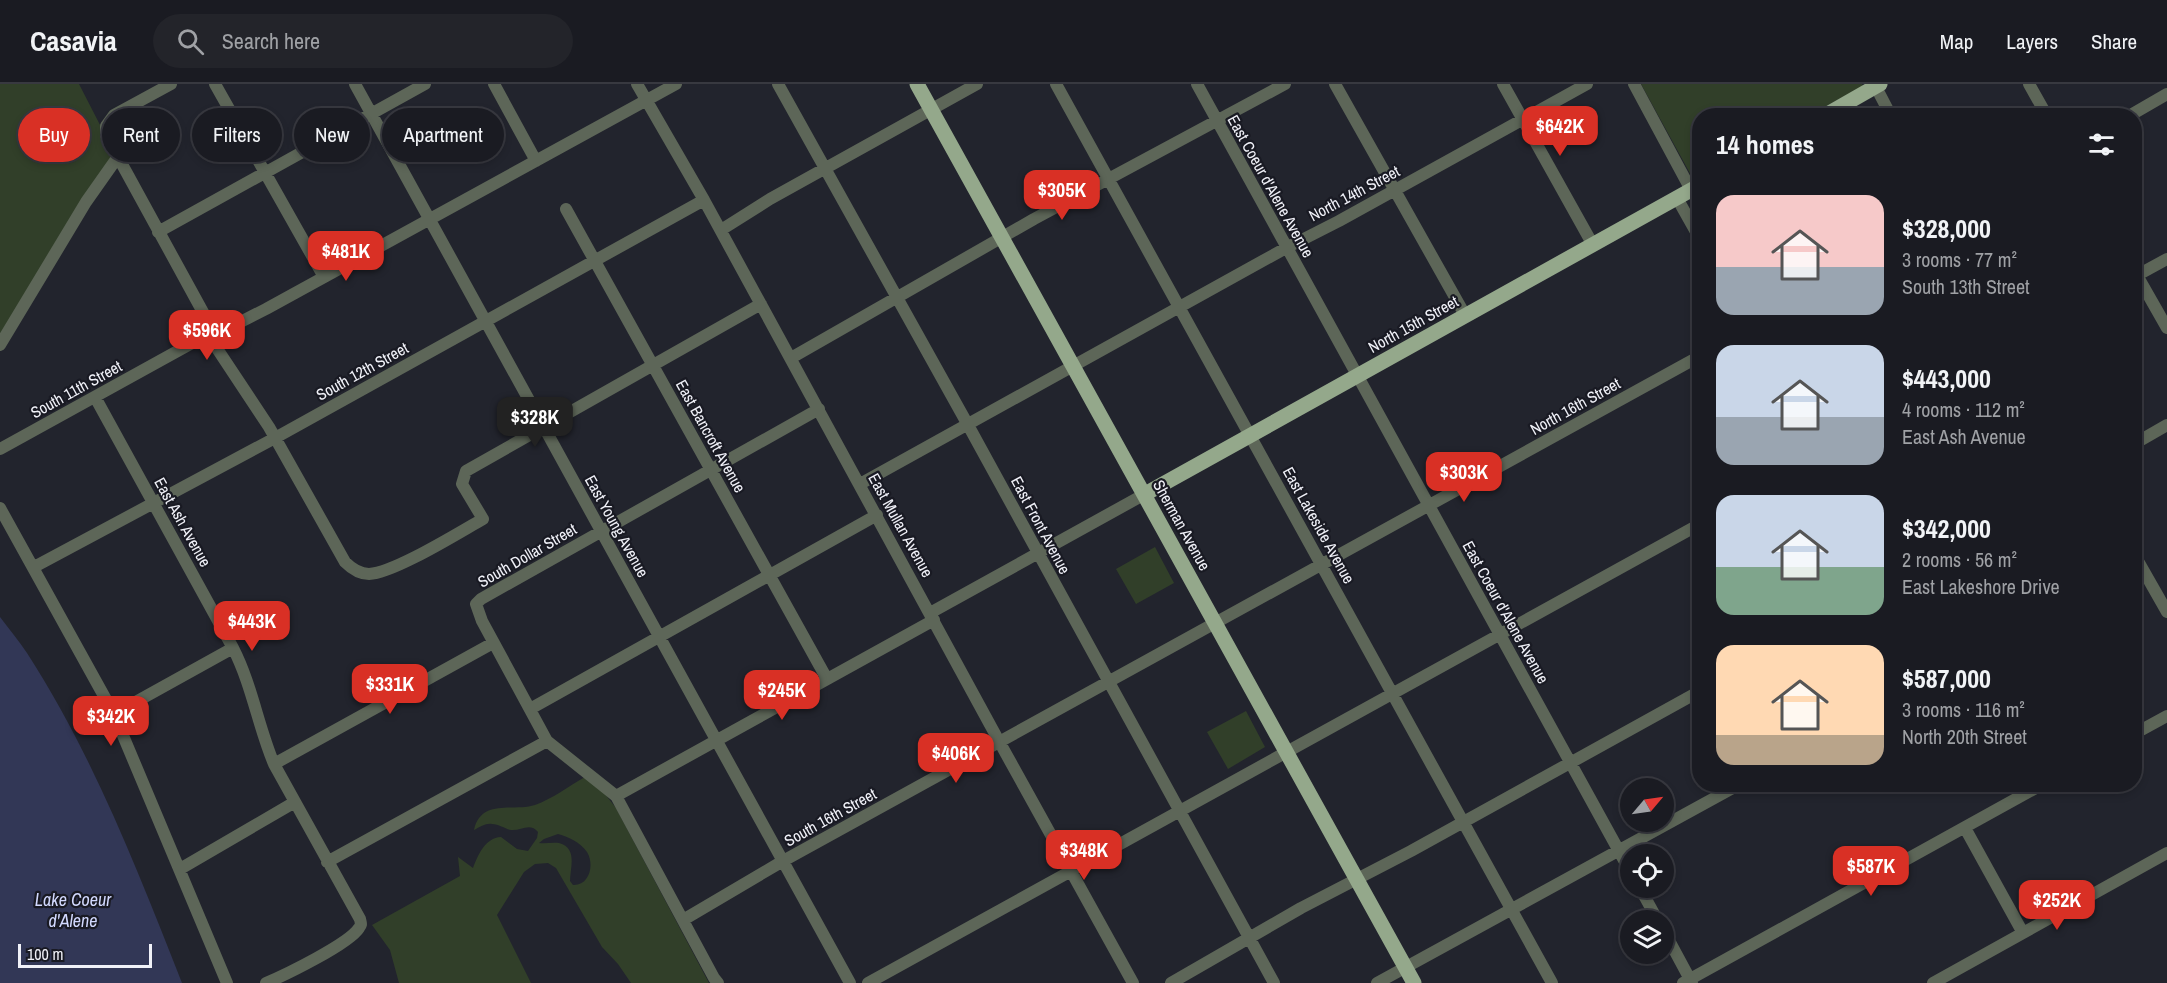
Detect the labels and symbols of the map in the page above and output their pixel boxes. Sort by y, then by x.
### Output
pin: $642K [1518,106,1602,157]
street label: East Coeur d'Alene Avenue [1223,111,1319,261]
street label: North 14th Street [1305,160,1404,226]
pin: $305K [1020,170,1104,221]
pin: $481K [304,231,388,282]
street label: North 15th Street [1364,290,1462,358]
pin: $596K [165,310,249,361]
street label: South 12th Street [312,336,412,405]
street label: South 11th Street [26,355,126,423]
street label: North 16th Street [1526,372,1624,440]
street label: East Bancroft Avenue [671,376,751,496]
pin: $328K [493,397,577,448]
pin: $303K [1422,452,1506,503]
street label: East Lakeside Avenue [1278,463,1360,587]
street label: East Mullan Avenue [863,469,939,581]
street label: East Young Avenue [580,471,654,581]
street label: East Front Avenue [1006,472,1076,578]
street label: East Ash Avenue [149,473,217,571]
street label: Sherman Avenue [1148,476,1216,574]
street label: South Dollar Street [473,518,581,592]
street label: East Coeur d'Alene Avenue [1458,537,1554,687]
pin: $443K [210,601,294,652]
pin: $331K [348,664,432,715]
pin: $245K [740,670,824,721]
pin: $342K [69,696,153,747]
pin: $406K [914,733,998,784]
north arrow [1620,778,1674,832]
street label: South 16th Street [780,782,880,851]
pin: $348K [1042,830,1126,881]
pin: $587K [1829,846,1913,897]
pin: $252K [2015,880,2099,931]
water label: Lake Coeur d'Alene [35,887,112,933]
scale bar [18,941,152,968]

